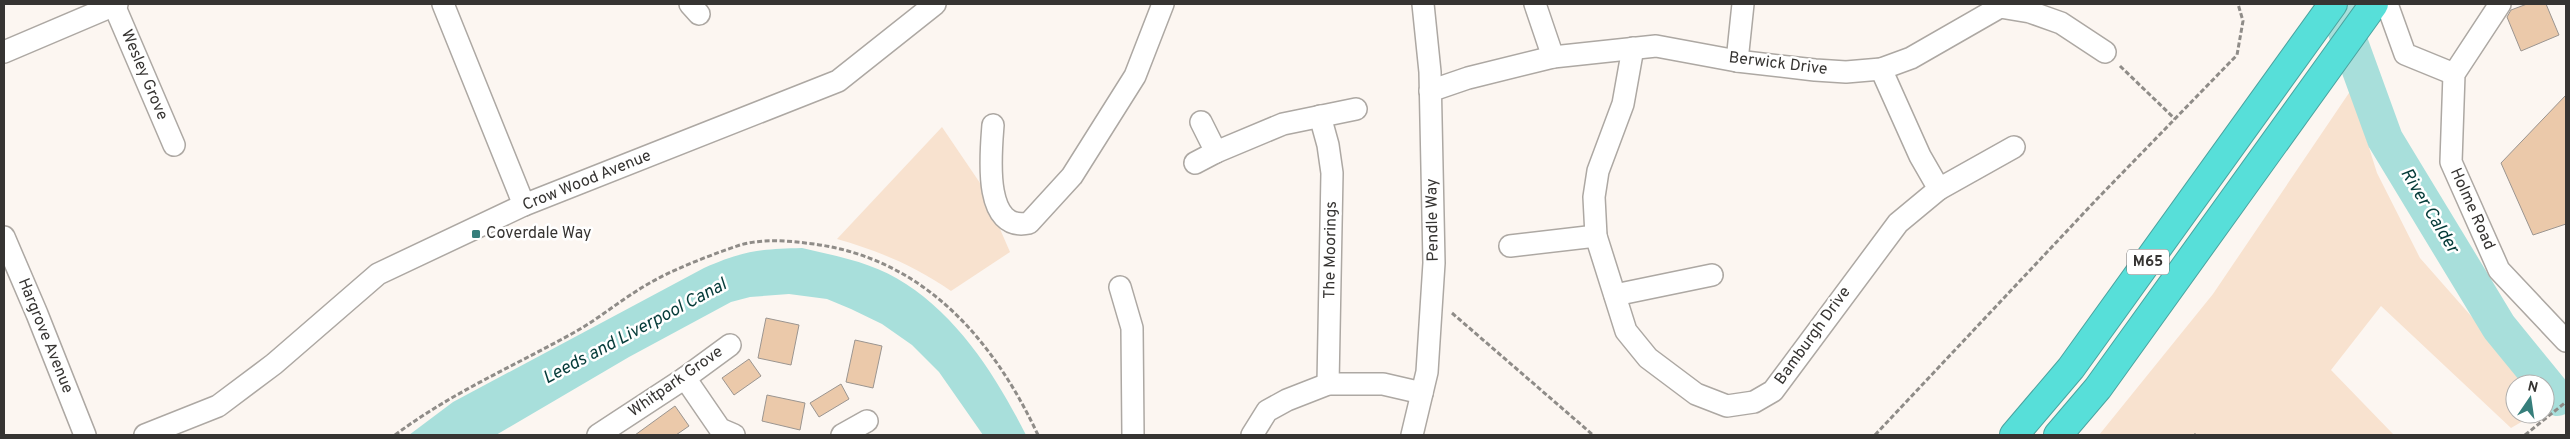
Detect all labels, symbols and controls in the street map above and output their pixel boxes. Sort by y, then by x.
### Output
street label: Wesley Grove [116,27,172,123]
street label: Berwick Drive [1727,48,1829,80]
street label: Crow Wood Avenue [520,146,654,216]
water label: River Calder [2394,164,2465,260]
street label: Holme Road [2445,165,2499,253]
street label: Pendle Way [1422,178,1444,262]
street label: The Moorings [1320,201,1342,299]
place label: Coverdale Way [486,224,592,244]
marker: Coverdale Way [470,228,482,240]
road number: M65 [2127,250,2169,274]
water label: Leeds and Liverpool Canal [539,273,732,390]
street label: Hargrove Avenue [13,276,77,396]
street label: Bamburgh Drive [1771,283,1855,389]
street label: Whitpark Grove [625,342,727,422]
north arrow [2505,374,2555,424]
text: N [2526,378,2539,397]

